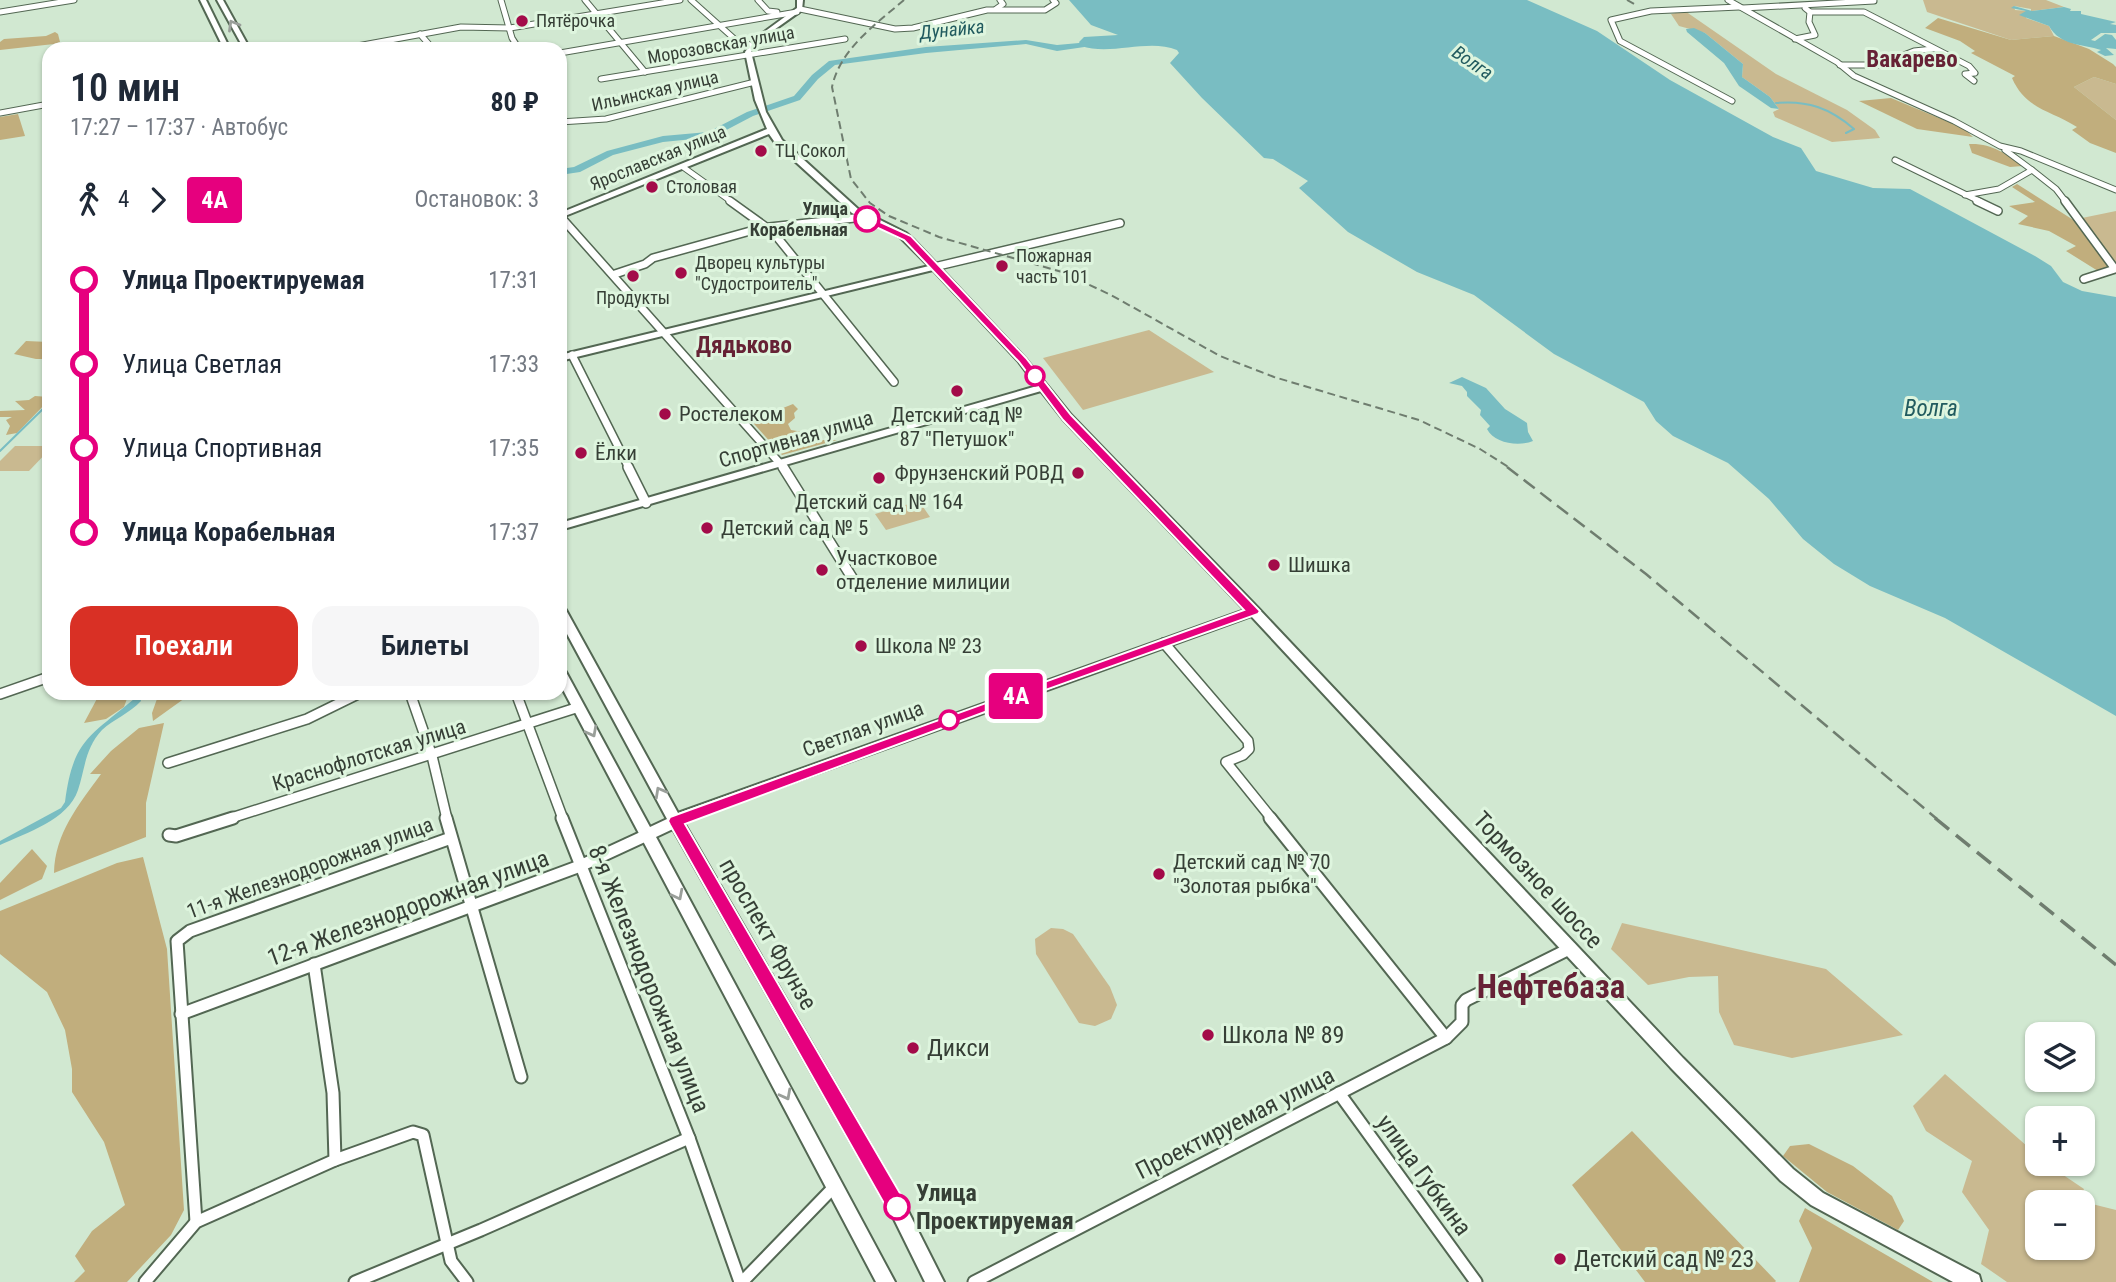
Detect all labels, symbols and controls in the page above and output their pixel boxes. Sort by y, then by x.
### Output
place label: Пятёрочка [536,10,615,31]
marker: Пятёрочка [514,13,530,29]
water label: Дунайка [916,15,986,45]
one-way arrow [228,19,241,32]
street label: Морозовская улица [646,21,796,68]
water label: Волга [1448,41,1497,84]
district label: Вакарево [1866,46,1958,73]
text: 10 мин [70,66,180,110]
street label: Ильинская улица [589,66,720,115]
text: 80 ₽ [490,87,539,117]
text: 17:27 – 17:37 · Автобус [70,114,288,141]
street label: Ярославская улица [587,121,729,194]
place label: ТЦ Сокол [775,140,846,161]
marker: ТЦ Сокол [753,143,769,159]
place label: Столовая [666,176,737,197]
marker: Столовая [644,179,660,195]
icon: walk [70,181,108,219]
icon: forward [139,181,177,219]
text: 4 [118,186,129,213]
text: 4А [201,186,228,214]
text: Остановок: 3 [415,186,539,213]
place label: Улица Корабельная [750,198,848,240]
marker: Улица Корабельная [854,206,880,232]
place label: Пожарная часть 101 [1016,245,1092,287]
place label: Дворец культуры "Судостроитель" [695,252,825,294]
marker: Пожарная часть 101 [994,258,1010,274]
text: Улица Проектируемая [122,265,365,295]
marker: Дворец культуры "Судостроитель" [673,265,689,281]
text: 17:31 [488,267,539,294]
marker: Продукты [625,268,641,284]
place label: Продукты [596,287,670,308]
district label: Дядьково [696,332,792,359]
text: Улица Светлая [122,349,282,379]
text: 17:33 [488,351,539,378]
unlabelled marker [1025,366,1045,386]
marker: Детский сад № 87 "Петушок" [949,383,965,399]
water label: Волга [1904,395,1958,422]
place label: Ростелеком [679,402,783,426]
place label: Детский сад № 87 "Петушок" [891,403,1023,451]
street label: Спортивная улица [716,405,876,473]
marker: Ростелеком [657,406,673,422]
text: Улица Спортивная [122,433,322,463]
text: 17:35 [488,435,539,462]
place label: Ёлки [595,441,637,465]
marker: Ёлки [573,445,589,461]
place label: Фрунзенский РОВД [895,461,1064,485]
marker: Фрунзенский РОВД [1070,465,1086,481]
marker: Детский сад № 164 [871,470,887,486]
place label: Детский сад № 164 [795,490,963,514]
place label: Детский сад № 5 [721,516,868,540]
text: Улица Корабельная [122,517,336,547]
text: 17:37 [488,519,539,546]
marker: Детский сад № 5 [699,520,715,536]
place label: Участковое отделение милиции [836,546,1010,594]
place label: Шишка [1288,553,1351,577]
marker: Шишка [1266,557,1282,573]
marker: Участковое отделение милиции [814,562,830,578]
button: Поехали [70,606,298,686]
button: Билеты [312,606,539,686]
place label: Школа № 23 [875,634,982,658]
marker: Школа № 23 [853,638,869,654]
line badge: 4А [984,673,1048,719]
text: 4А [1003,682,1029,710]
street label: Светлая улица [799,696,927,762]
unlabelled marker [939,710,959,730]
street label: Краснофлотская улица [270,714,468,796]
one-way arrow [584,725,597,737]
one-way arrow [655,786,668,799]
street label: Тормозное шоссе [1467,806,1609,954]
street label: 11-я Железнодорожная улица [184,812,436,924]
street label: 8-я Железнодорожная улица [582,841,716,1117]
street label: 12-я Железнодорожная улица [263,844,553,972]
place label: Детский сад № 70 "Золотая рыбка" [1173,850,1331,898]
street label: проспект Фрунзе [713,853,823,1015]
marker: Детский сад № 70 "Золотая рыбка" [1151,866,1167,882]
one-way arrow [670,888,684,900]
district label: Нефтебаза [1477,967,1625,1006]
place label: Школа № 89 [1222,1021,1344,1049]
map controls [2025,1022,2095,1260]
button: layers [2025,1022,2095,1092]
marker: Школа № 89 [1200,1027,1216,1043]
place label: Дикси [927,1034,990,1062]
marker: Дикси [905,1040,921,1056]
street label: Проектируемая улица [1131,1061,1339,1185]
one-way arrow [778,1088,791,1101]
button: + [2025,1106,2095,1176]
street label: улица Губкина [1371,1109,1477,1241]
place label: Улица Проектируемая [916,1179,1074,1235]
button: − [2025,1190,2095,1260]
marker: Улица Проектируемая [884,1194,910,1220]
place label: Детский сад № 23 [1574,1245,1754,1273]
marker: Детский сад № 23 [1552,1251,1568,1267]

